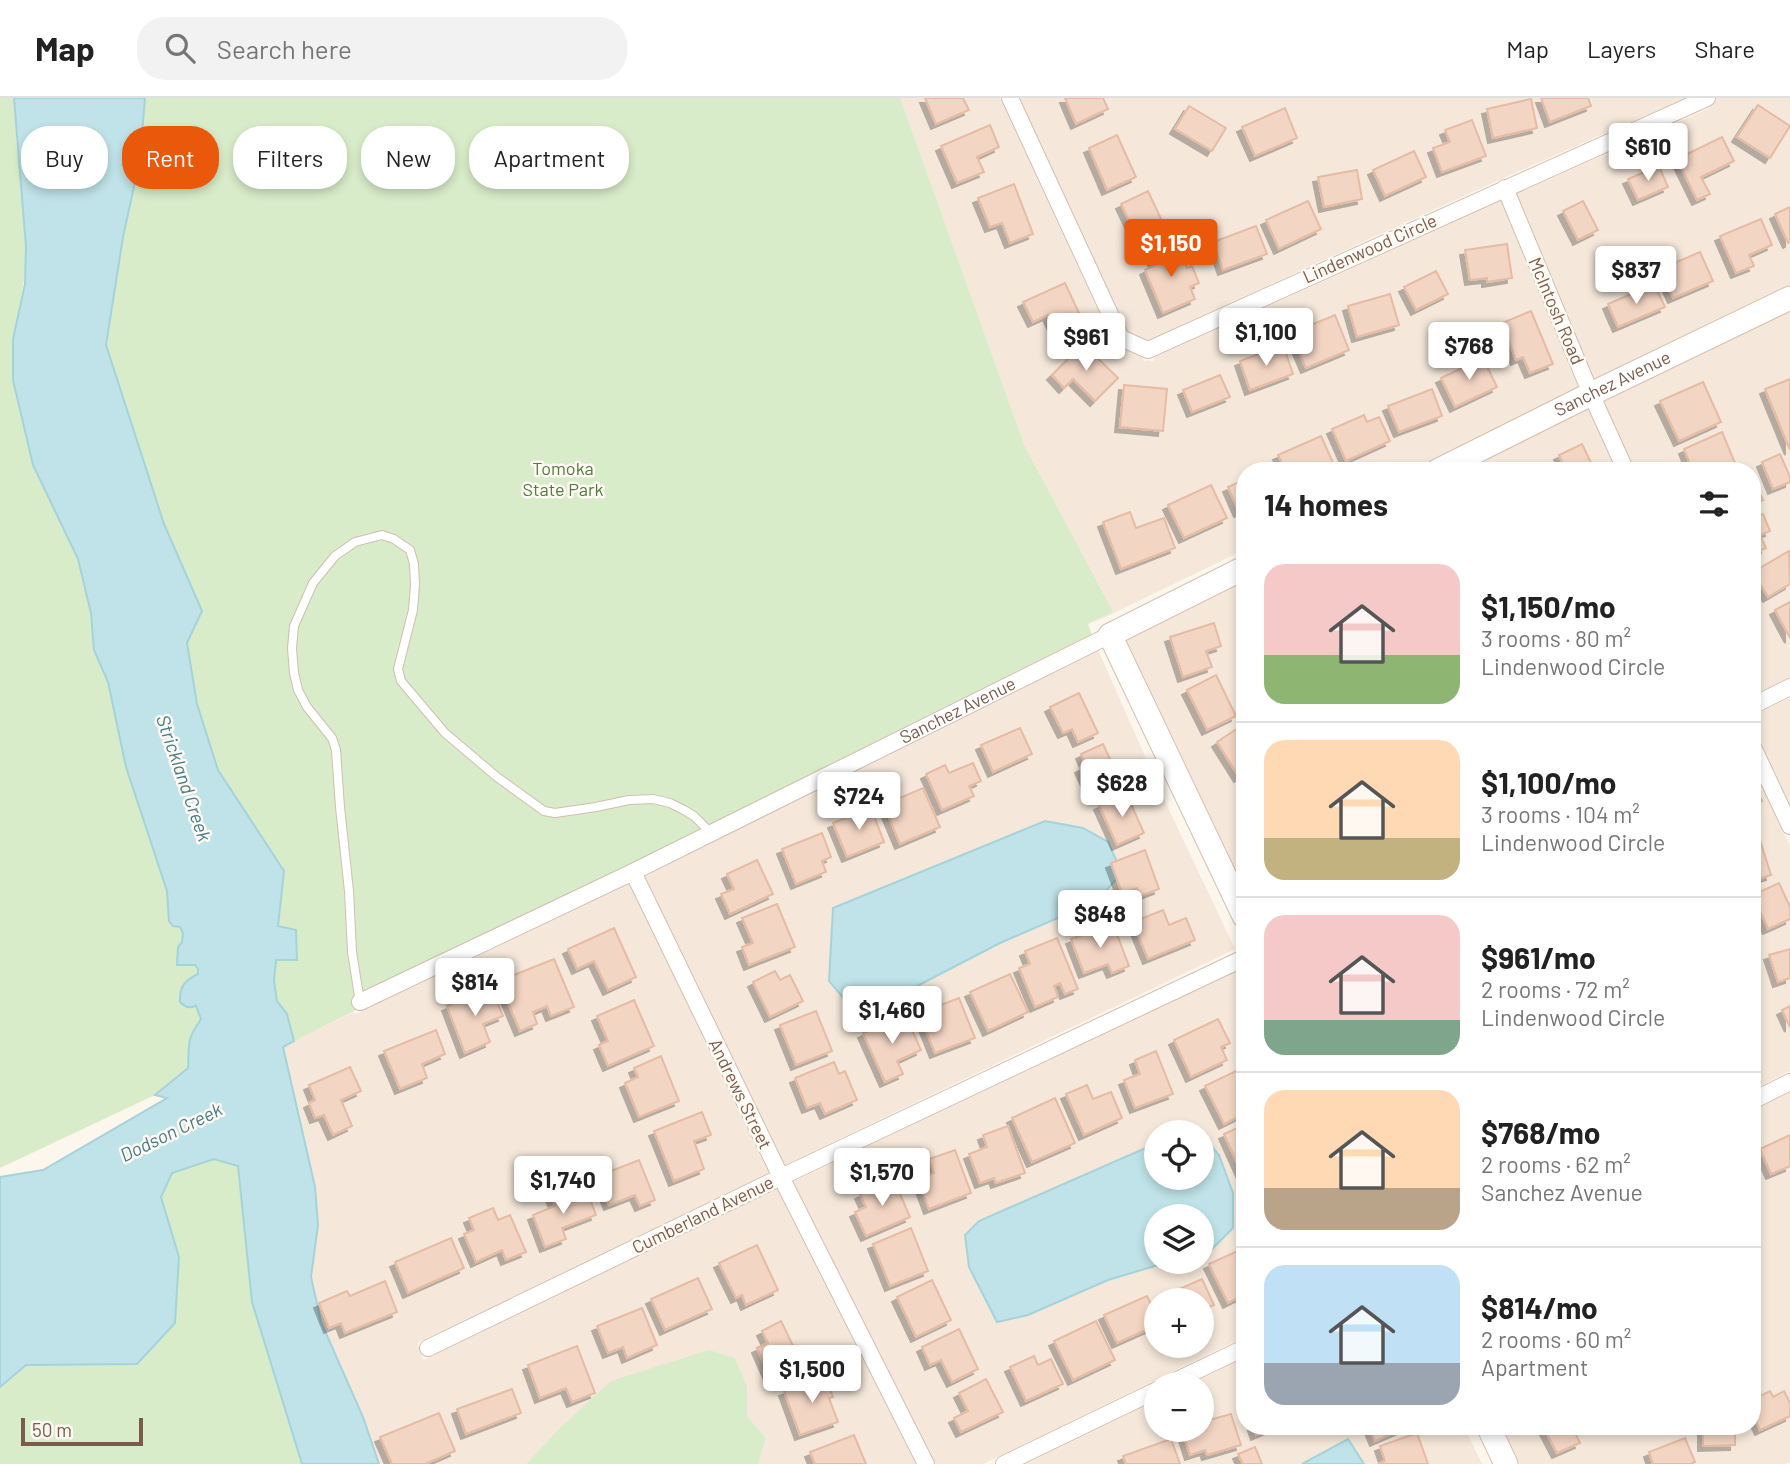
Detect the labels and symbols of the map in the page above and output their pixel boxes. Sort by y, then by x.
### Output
pin: $610 [1607,123,1689,183]
street label: Lindenwood Circle [1299,209,1440,287]
pin: $1,150 [1114,220,1228,279]
pin: $837 [1595,246,1677,306]
street label: McIntosh Road [1524,254,1589,368]
pin: $1,100 [1209,308,1323,368]
pin: $961 [1045,314,1127,373]
pin: $768 [1428,322,1510,382]
street label: Sanchez Avenue [1550,345,1674,421]
park label: Tomoka State Park [522,457,604,500]
street label: Sanchez Avenue [896,672,1019,748]
water label: Strickland Creek [152,712,217,845]
pin: $628 [1081,760,1163,819]
pin: $724 [818,772,900,832]
pin: $848 [1059,890,1141,950]
pin: $814 [434,958,516,1018]
pin: $1,460 [835,986,949,1046]
street label: Andrews Street [705,1035,777,1152]
water label: Dodson Creek [116,1097,226,1166]
pin: $1,570 [825,1148,939,1208]
pin: $1,740 [506,1156,620,1216]
street label: Cumberland Avenue [628,1170,777,1258]
pin: $1,500 [755,1346,869,1405]
scale bar [21,1415,144,1447]

